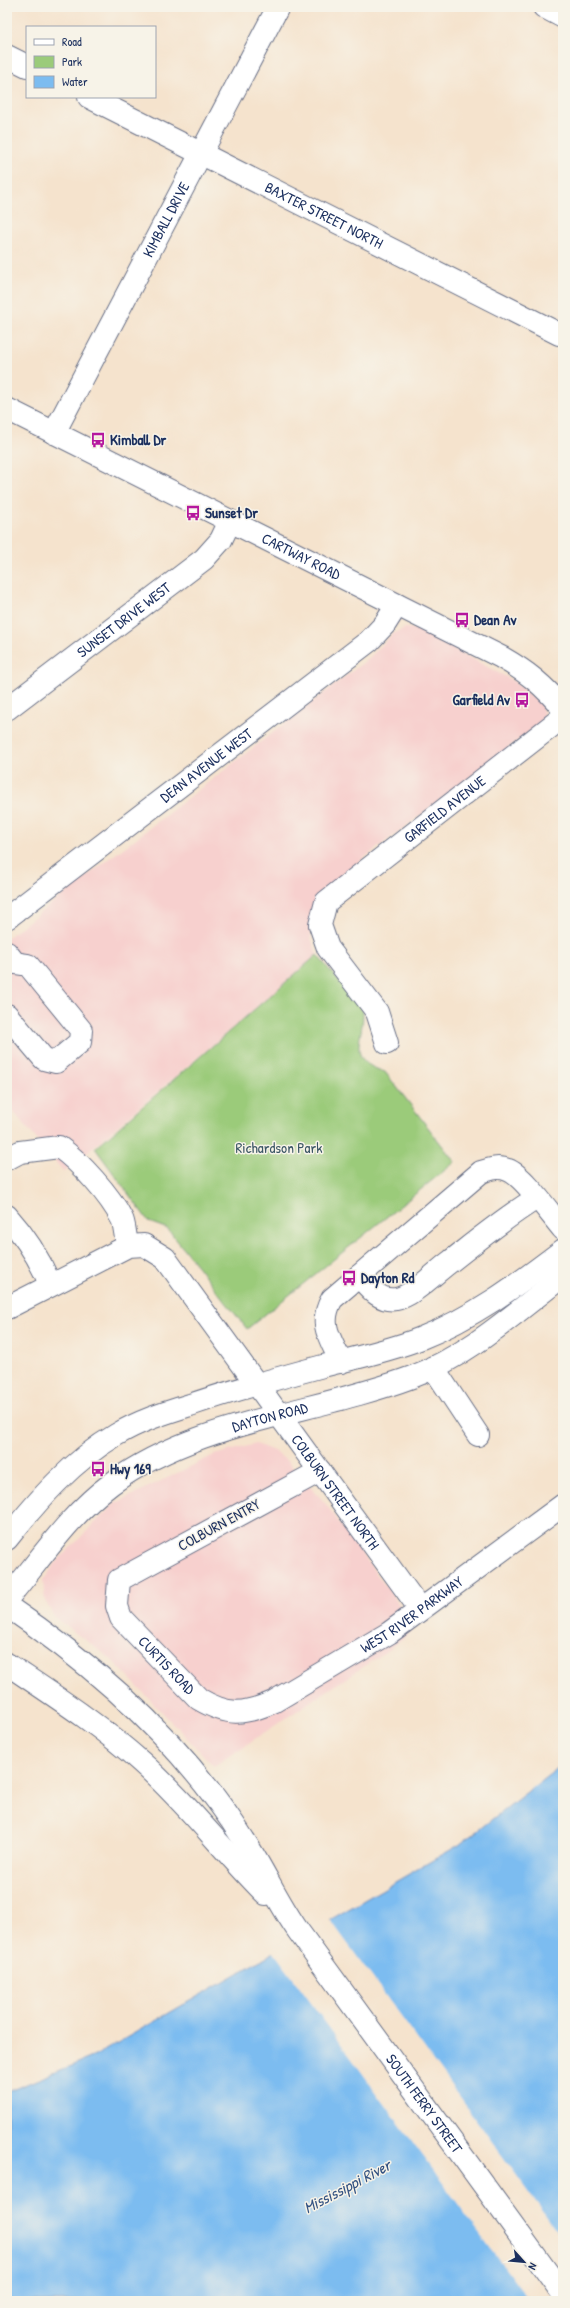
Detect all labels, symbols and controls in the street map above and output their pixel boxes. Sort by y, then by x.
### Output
legend [26,26,156,98]
text: Road [62,33,82,50]
text: Park [62,53,82,70]
text: Water [62,73,88,90]
street label: BAXTER STREET NORTH [261,176,387,254]
street label: KIMBALL DRIVE [137,178,194,261]
place label: Kimball Dr [110,429,167,450]
bus stop icon: Kimball Dr [89,431,107,449]
place label: Sunset Dr [205,502,258,523]
bus stop icon: Sunset Dr [184,504,202,522]
street label: CARTWAY ROAD [258,528,345,585]
street label: SUNSET DRIVE WEST [72,576,176,662]
place label: Dean Av [474,609,518,630]
bus stop icon: Dean Av [453,611,471,629]
place label: Garfield Av [453,689,511,710]
bus stop icon: Garfield Av [513,691,531,709]
street label: DEAN AVENUE WEST [156,722,257,807]
street label: GARFIELD AVENUE [399,770,490,848]
park label: Richardson Park [236,1137,322,1158]
place label: Dayton Rd [361,1267,415,1289]
bus stop icon: Dayton Rd [340,1269,358,1287]
street label: DAYTON ROAD [229,1397,311,1437]
street label: COLBURN STREET NORTH [286,1430,385,1554]
place label: Hwy 169 [110,1458,151,1480]
bus stop icon: Hwy 169 [89,1460,107,1478]
street label: COLBURN ENTRY [174,1493,264,1556]
street label: WEST RIVER PARKWAY [356,1571,468,1658]
street label: CURTIS ROAD [134,1631,201,1699]
street label: SOUTH FERRY STREET [381,2049,468,2158]
water label: Mississippi River [300,2153,396,2218]
north arrow [504,2242,544,2282]
text: N [525,2261,540,2272]

